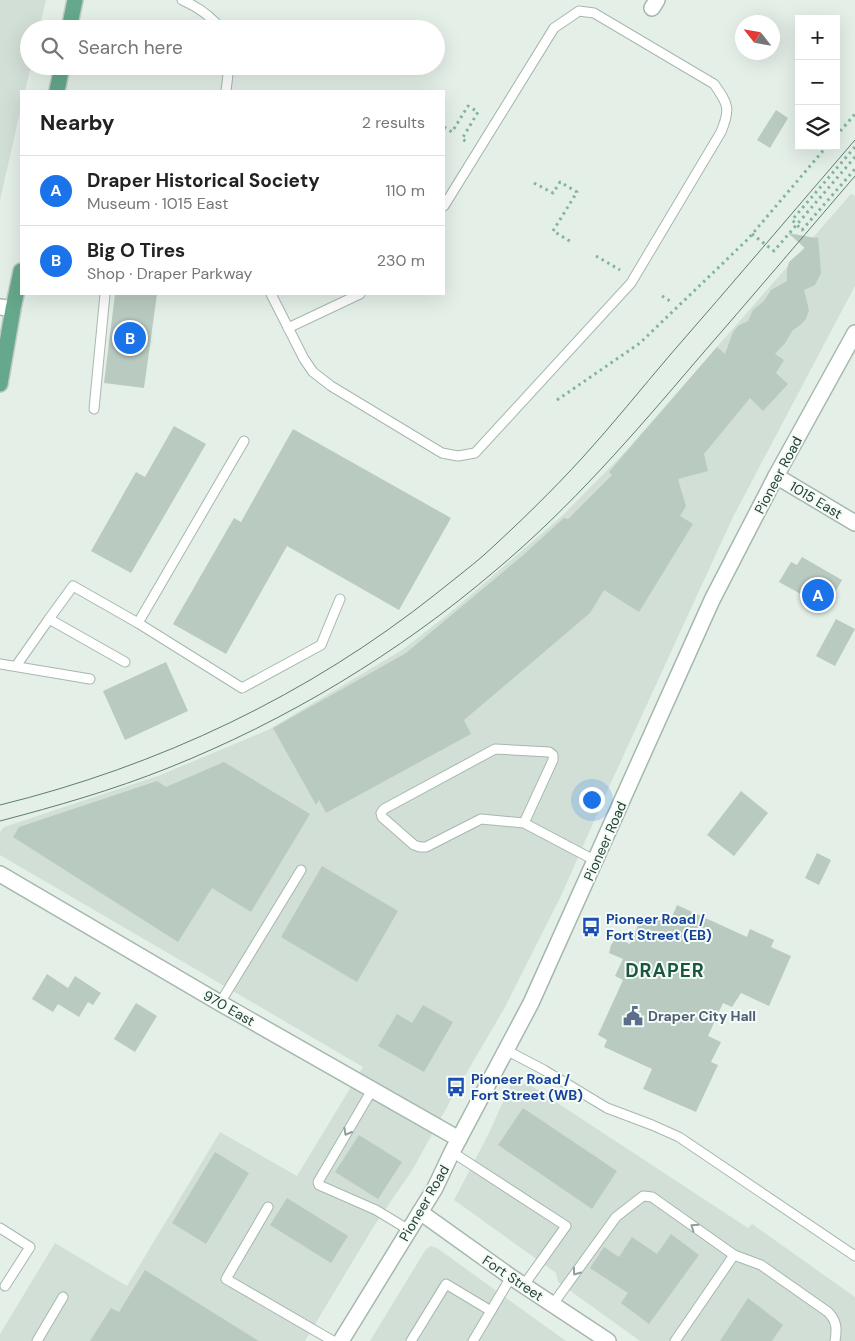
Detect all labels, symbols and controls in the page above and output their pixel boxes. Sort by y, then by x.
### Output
north arrow [735,15,780,60]
map controls [795,15,840,150]
button: + [795,15,840,60]
search box [20,20,445,75]
icon: search [38,34,66,62]
text: Search here [78,35,183,60]
button: − [795,60,840,105]
button: layers [795,105,840,150]
text: Nearby [40,109,114,137]
text: 2 results [362,112,425,133]
text: Draper Historical Society [87,168,320,193]
text: A [50,180,62,201]
text: 110 m [386,180,425,201]
text: Museum · 1015 East [87,193,229,214]
text: Big O Tires [87,238,185,263]
text: B [51,250,61,271]
text: 230 m [377,250,425,271]
text: Shop · Draper Parkway [87,263,252,284]
pin: B [114,319,146,357]
street label: Pioneer Road [750,433,806,517]
street label: 1015 East [786,477,846,523]
pin: A [802,576,834,614]
your location [579,787,605,813]
street label: Pioneer Road [579,798,631,884]
place label: Pioneer Road / Fort Street (EB) [606,910,712,944]
bus stop icon: Pioneer Road / Fort Street (EB) [580,916,602,938]
district label: DRAPER [625,958,705,983]
street label: 970 East [200,986,258,1030]
public building icon: Draper City Hall [622,1005,644,1027]
place label: Draper City Hall [648,1007,756,1025]
place label: Pioneer Road / Fort Street (WB) [471,1070,583,1104]
bus stop icon: Pioneer Road / Fort Street (WB) [445,1076,467,1098]
one-way arrow [344,1126,354,1135]
street label: Pioneer Road [395,1162,453,1244]
one-way arrow [690,1224,700,1233]
street label: Fort Street [479,1251,547,1305]
one-way arrow [574,1266,582,1275]

